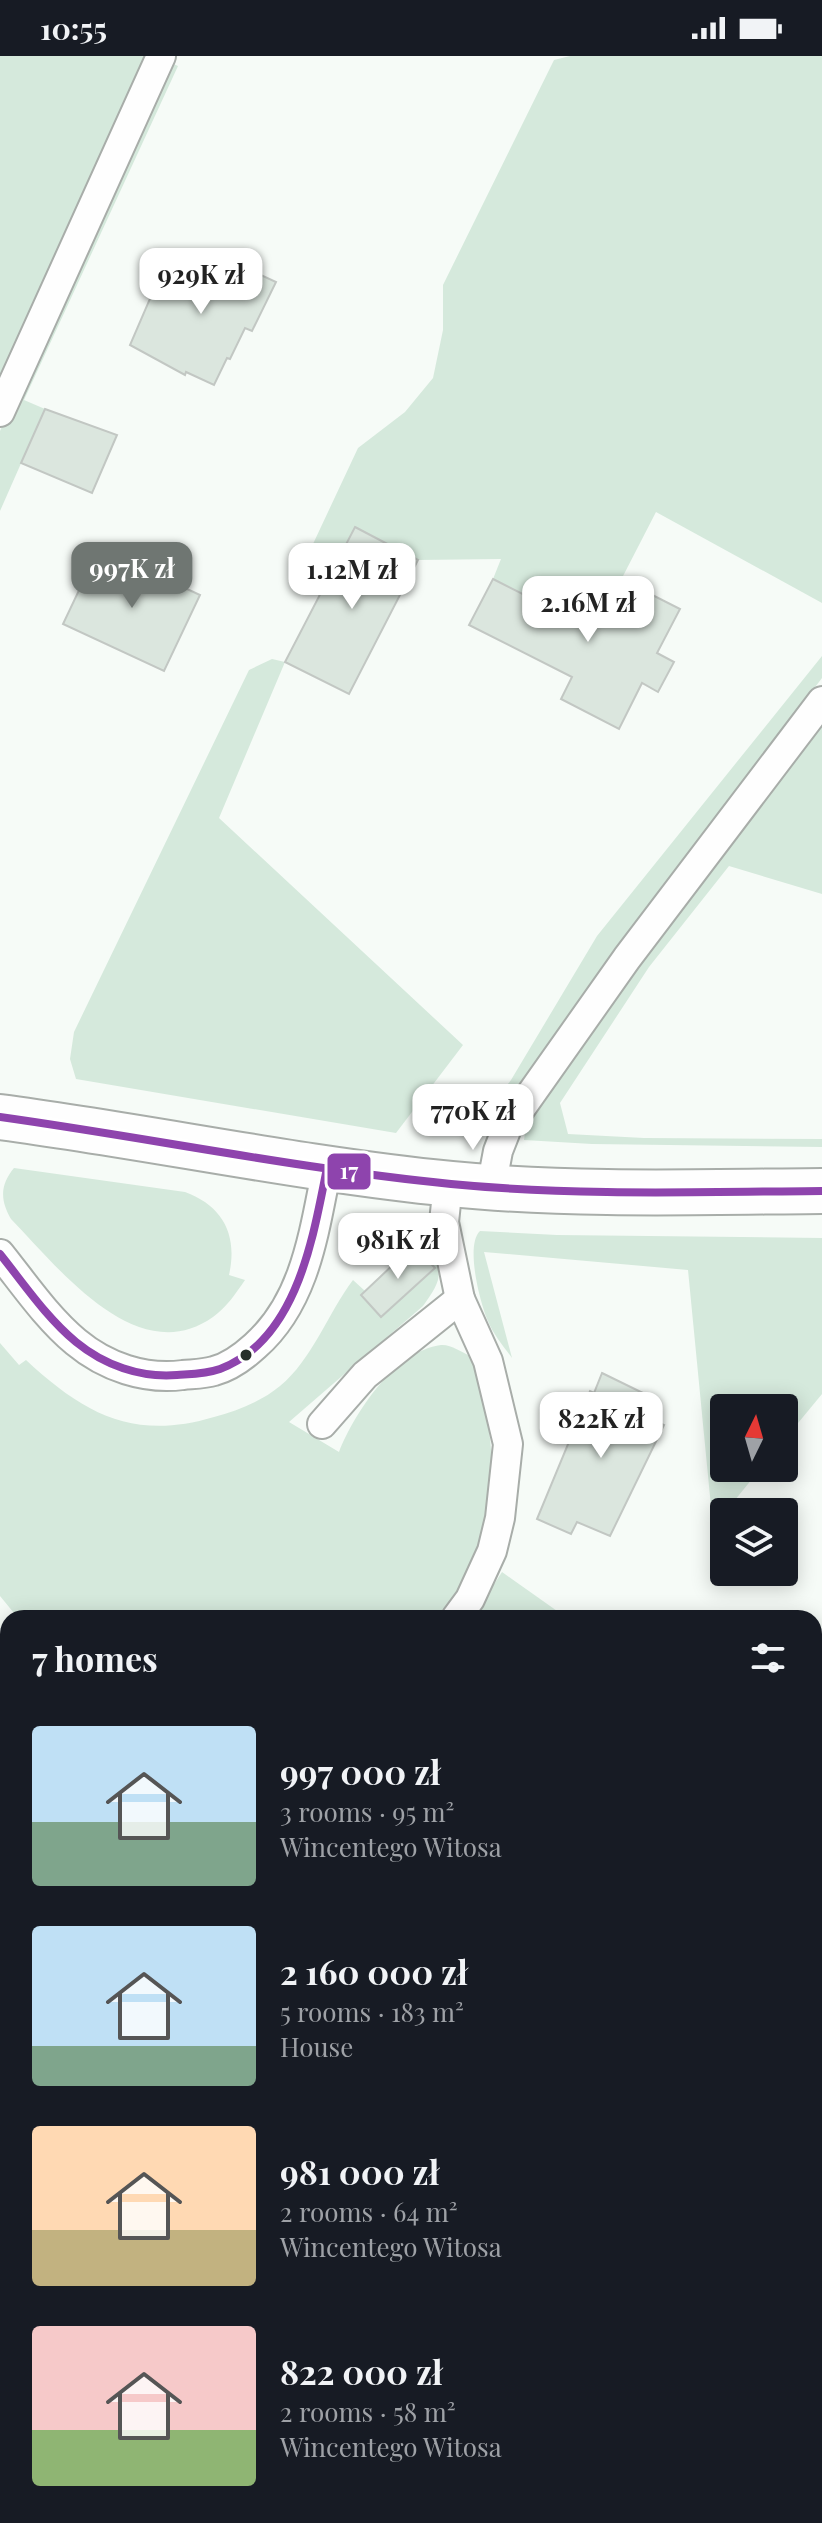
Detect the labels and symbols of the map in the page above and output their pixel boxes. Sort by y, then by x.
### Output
pin: 929K zł [127,248,275,316]
pin: 997K zł [58,542,206,610]
pin: 1.12M zł [269,543,435,611]
pin: 2.16M zł [505,576,671,644]
pin: 770K zł [399,1084,547,1152]
line badge: 17 [326,1152,372,1191]
text: 17 [340,1155,358,1185]
pin: 981K zł [324,1213,472,1281]
unlabelled marker [238,1347,254,1363]
pin: 822K zł [527,1392,675,1460]
north arrow [710,1394,798,1482]

